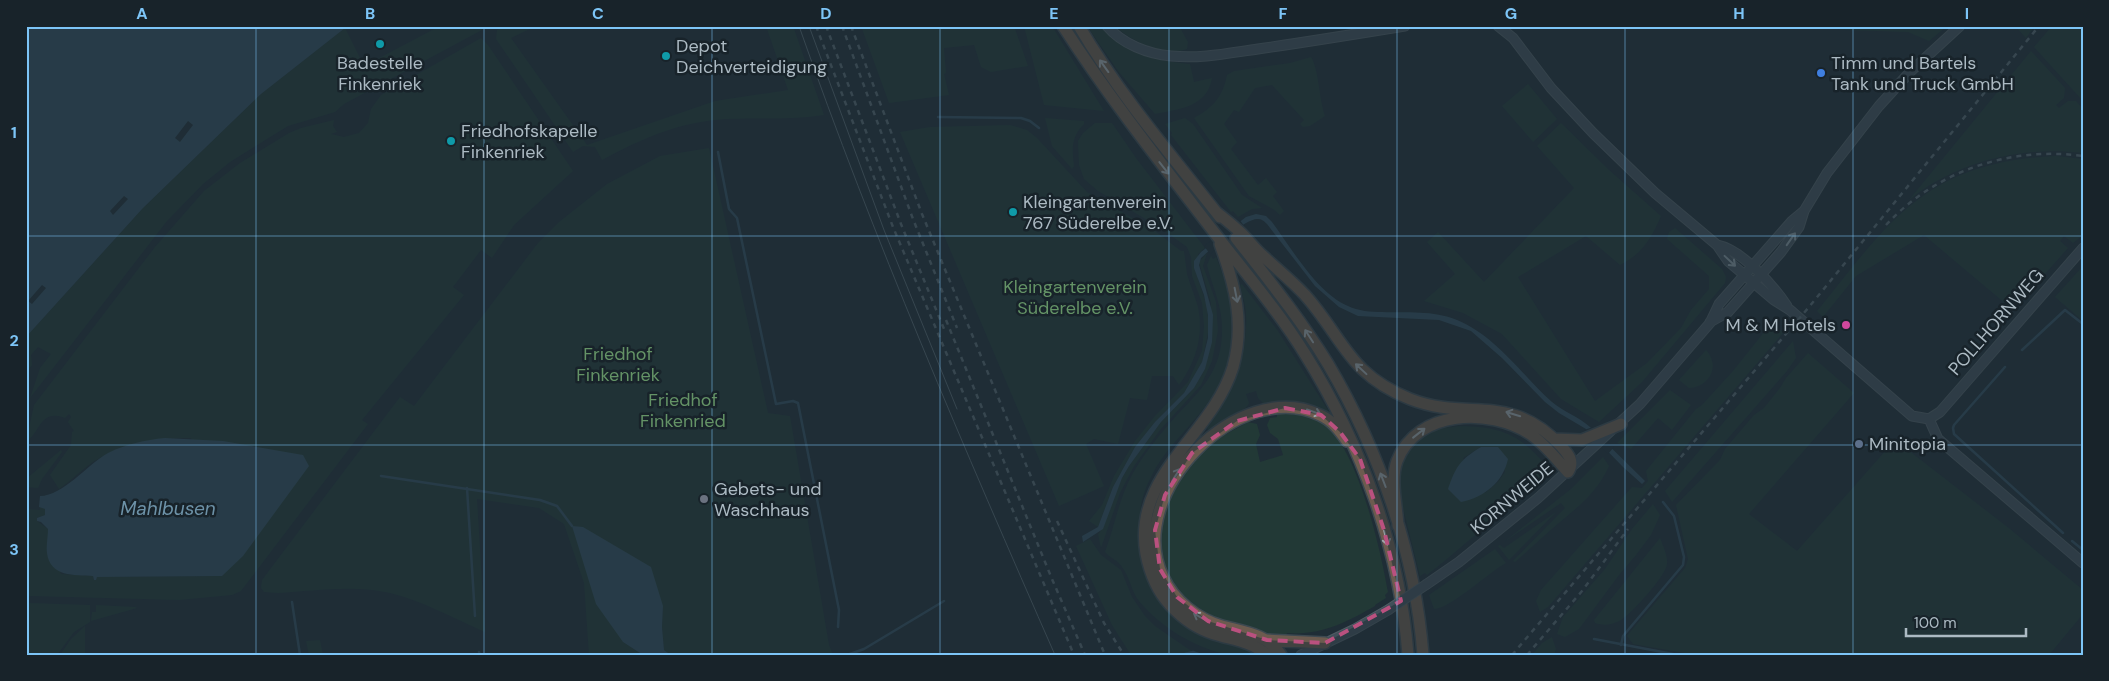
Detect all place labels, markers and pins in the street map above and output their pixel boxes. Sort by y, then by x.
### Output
place label: Depot Deichverteidigung [676,34,827,79]
marker: Badestelle Finkenriek [374,38,386,50]
marker: Depot Deichverteidigung [660,50,672,62]
place label: Badestelle Finkenriek [337,51,423,96]
place label: Timm und Bartels Tank und Truck GmbH [1831,51,2014,96]
marker: Timm und Bartels Tank und Truck GmbH [1815,67,1827,79]
place label: Friedhofskapelle Finkenriek [461,119,598,164]
marker: Friedhofskapelle Finkenriek [445,135,457,147]
place label: Kleingartenverein 767 Süderelbe e.V. [1023,190,1173,235]
marker: Kleingartenverein 767 Süderelbe e.V. [1007,206,1019,218]
place label: M & M Hotels [1725,313,1836,337]
marker: M & M Hotels [1840,319,1852,331]
place label: Minitopia [1869,432,1946,456]
marker: Minitopia [1853,438,1865,450]
place label: Gebets- und Waschhaus [714,477,822,522]
marker: Gebets- und Waschhaus [698,493,710,505]

